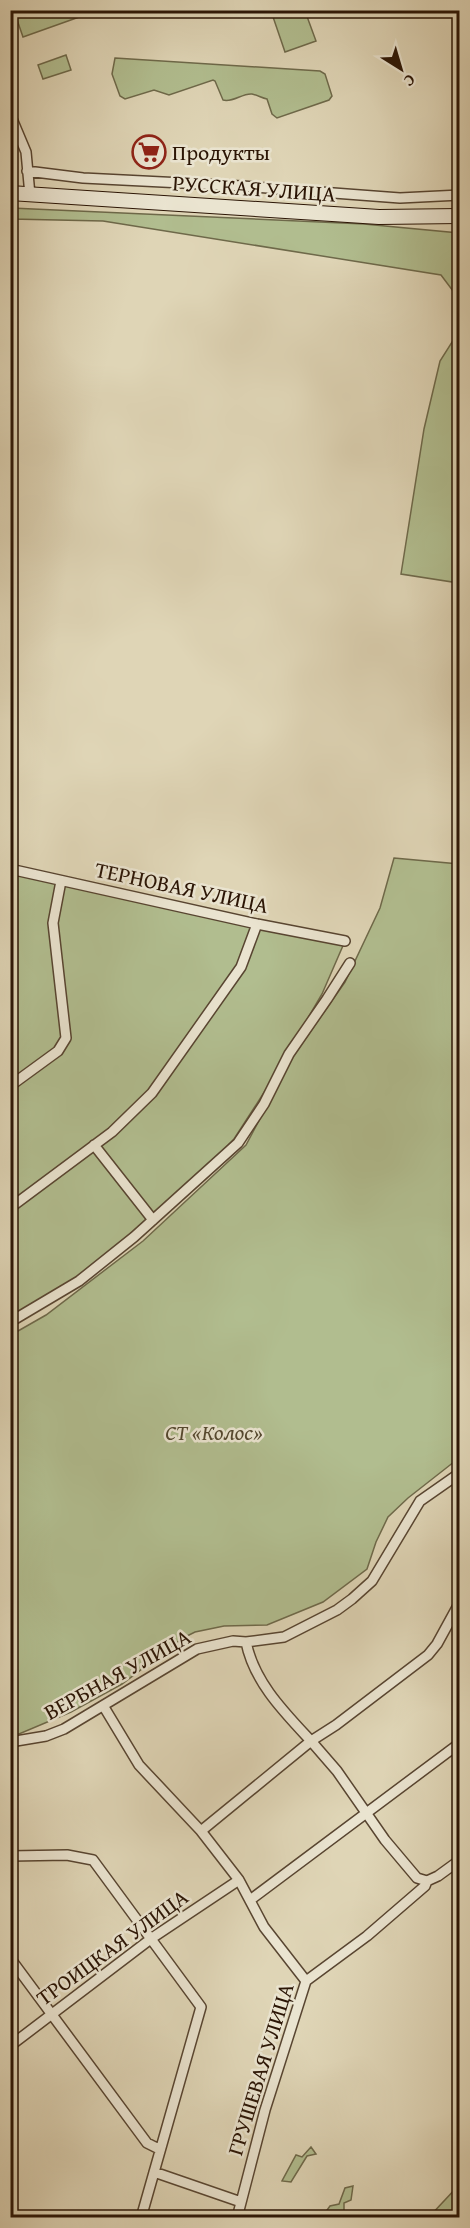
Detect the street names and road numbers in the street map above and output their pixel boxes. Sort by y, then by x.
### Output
street label: РУССКАЯ УЛИЦА [171,166,337,210]
street label: ТЕРНОВАЯ УЛИЦА [92,853,272,921]
street label: ВЕРБНАЯ УЛИЦА [38,1620,197,1728]
street label: ТРОИЦКАЯ УЛИЦА [29,1881,195,2013]
street label: ГРУШЕВАЯ УЛИЦА [219,1978,302,2159]

